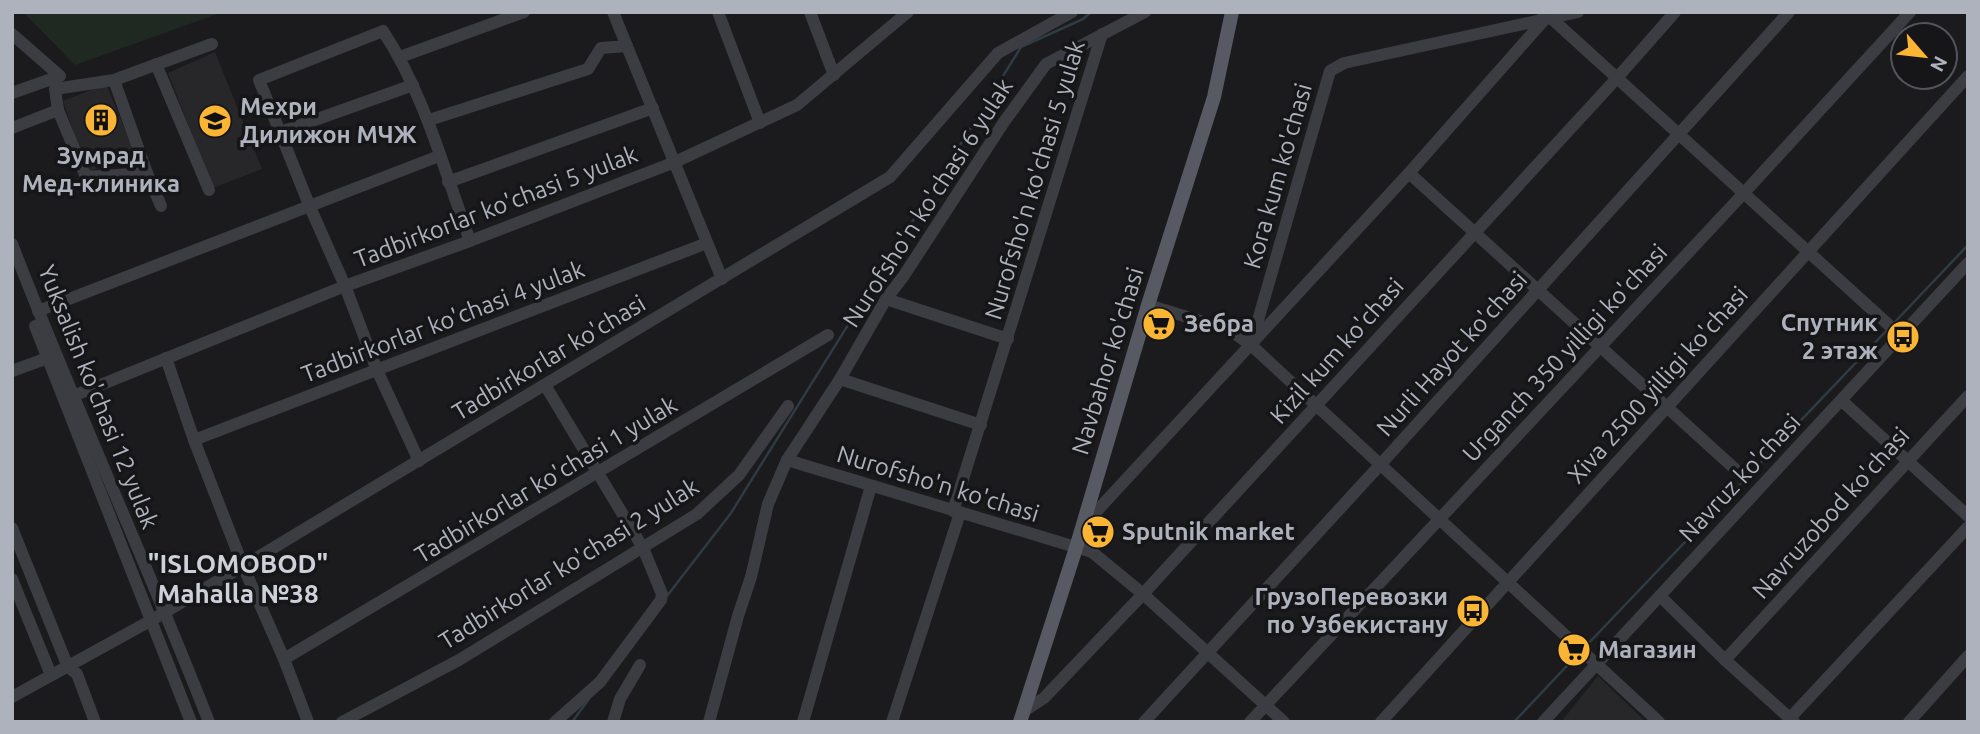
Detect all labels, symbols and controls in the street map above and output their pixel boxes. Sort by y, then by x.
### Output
north arrow [1889,21,1959,91]
street label: Nurofsho'n ko'chasi 5 yulak [979,37,1090,323]
text: N [1926,53,1952,75]
street label: Nurofsho'n ko'chasi 6 yulak [837,73,1018,332]
street label: Kora kum ko'chasi [1238,80,1317,272]
place label: Мехри Дилижон МЧЖ [240,93,417,148]
building icon: Зумрад Мед-клиника [82,101,120,139]
school or university icon: Мехри Дилижон МЧЖ [196,102,234,140]
street label: Tadbirkorlar ko'chasi 5 yulak [351,140,641,273]
place label: Зумрад Мед-клиника [22,142,180,197]
street label: Urganch 350 yilligi ko'chasi [1457,238,1672,467]
street label: Tadbirkorlar ko'chasi 4 yulak [297,255,589,389]
street label: Yuksalish ko'chasi 12 yulak [33,261,164,533]
street label: Navbahor ko'chasi [1066,264,1149,458]
street label: Nurli Hayot ko'chasi [1371,266,1532,441]
street label: Kizil kum ko'chasi [1264,273,1409,429]
street label: Xiva 2500 yilligi ko'chasi [1562,281,1753,488]
street label: Tadbirkorlar ko'chasi [447,289,651,427]
supermarket icon: Зебра [1140,305,1178,343]
place label: Спутник 2 этаж [1781,309,1878,364]
place label: Зебра [1184,310,1254,337]
bus stop icon: Спутник 2 этаж [1884,318,1922,356]
street label: Tadbirkorlar ko'chasi 1 yulak [410,391,682,569]
street label: Navruz ko'chasi [1674,408,1806,547]
street label: Navruzobod ko'chasi [1747,422,1915,604]
street label: Nurofsho'n ko'chasi [834,440,1043,527]
street label: Tadbirkorlar ko'chasi 2 yulak [434,472,703,655]
supermarket icon: Sputnik market [1079,513,1117,551]
place label: Sputnik market [1122,518,1295,545]
district label: "ISLOMOBOD" Mahalla №38 [148,549,328,608]
place label: ГрузоПеревозки по Узбекистану [1254,583,1448,638]
bus stop icon: ГрузоПеревозки по Узбекистану [1454,592,1492,630]
supermarket icon: Магазин [1555,631,1593,669]
place label: Магазин [1598,636,1697,663]

